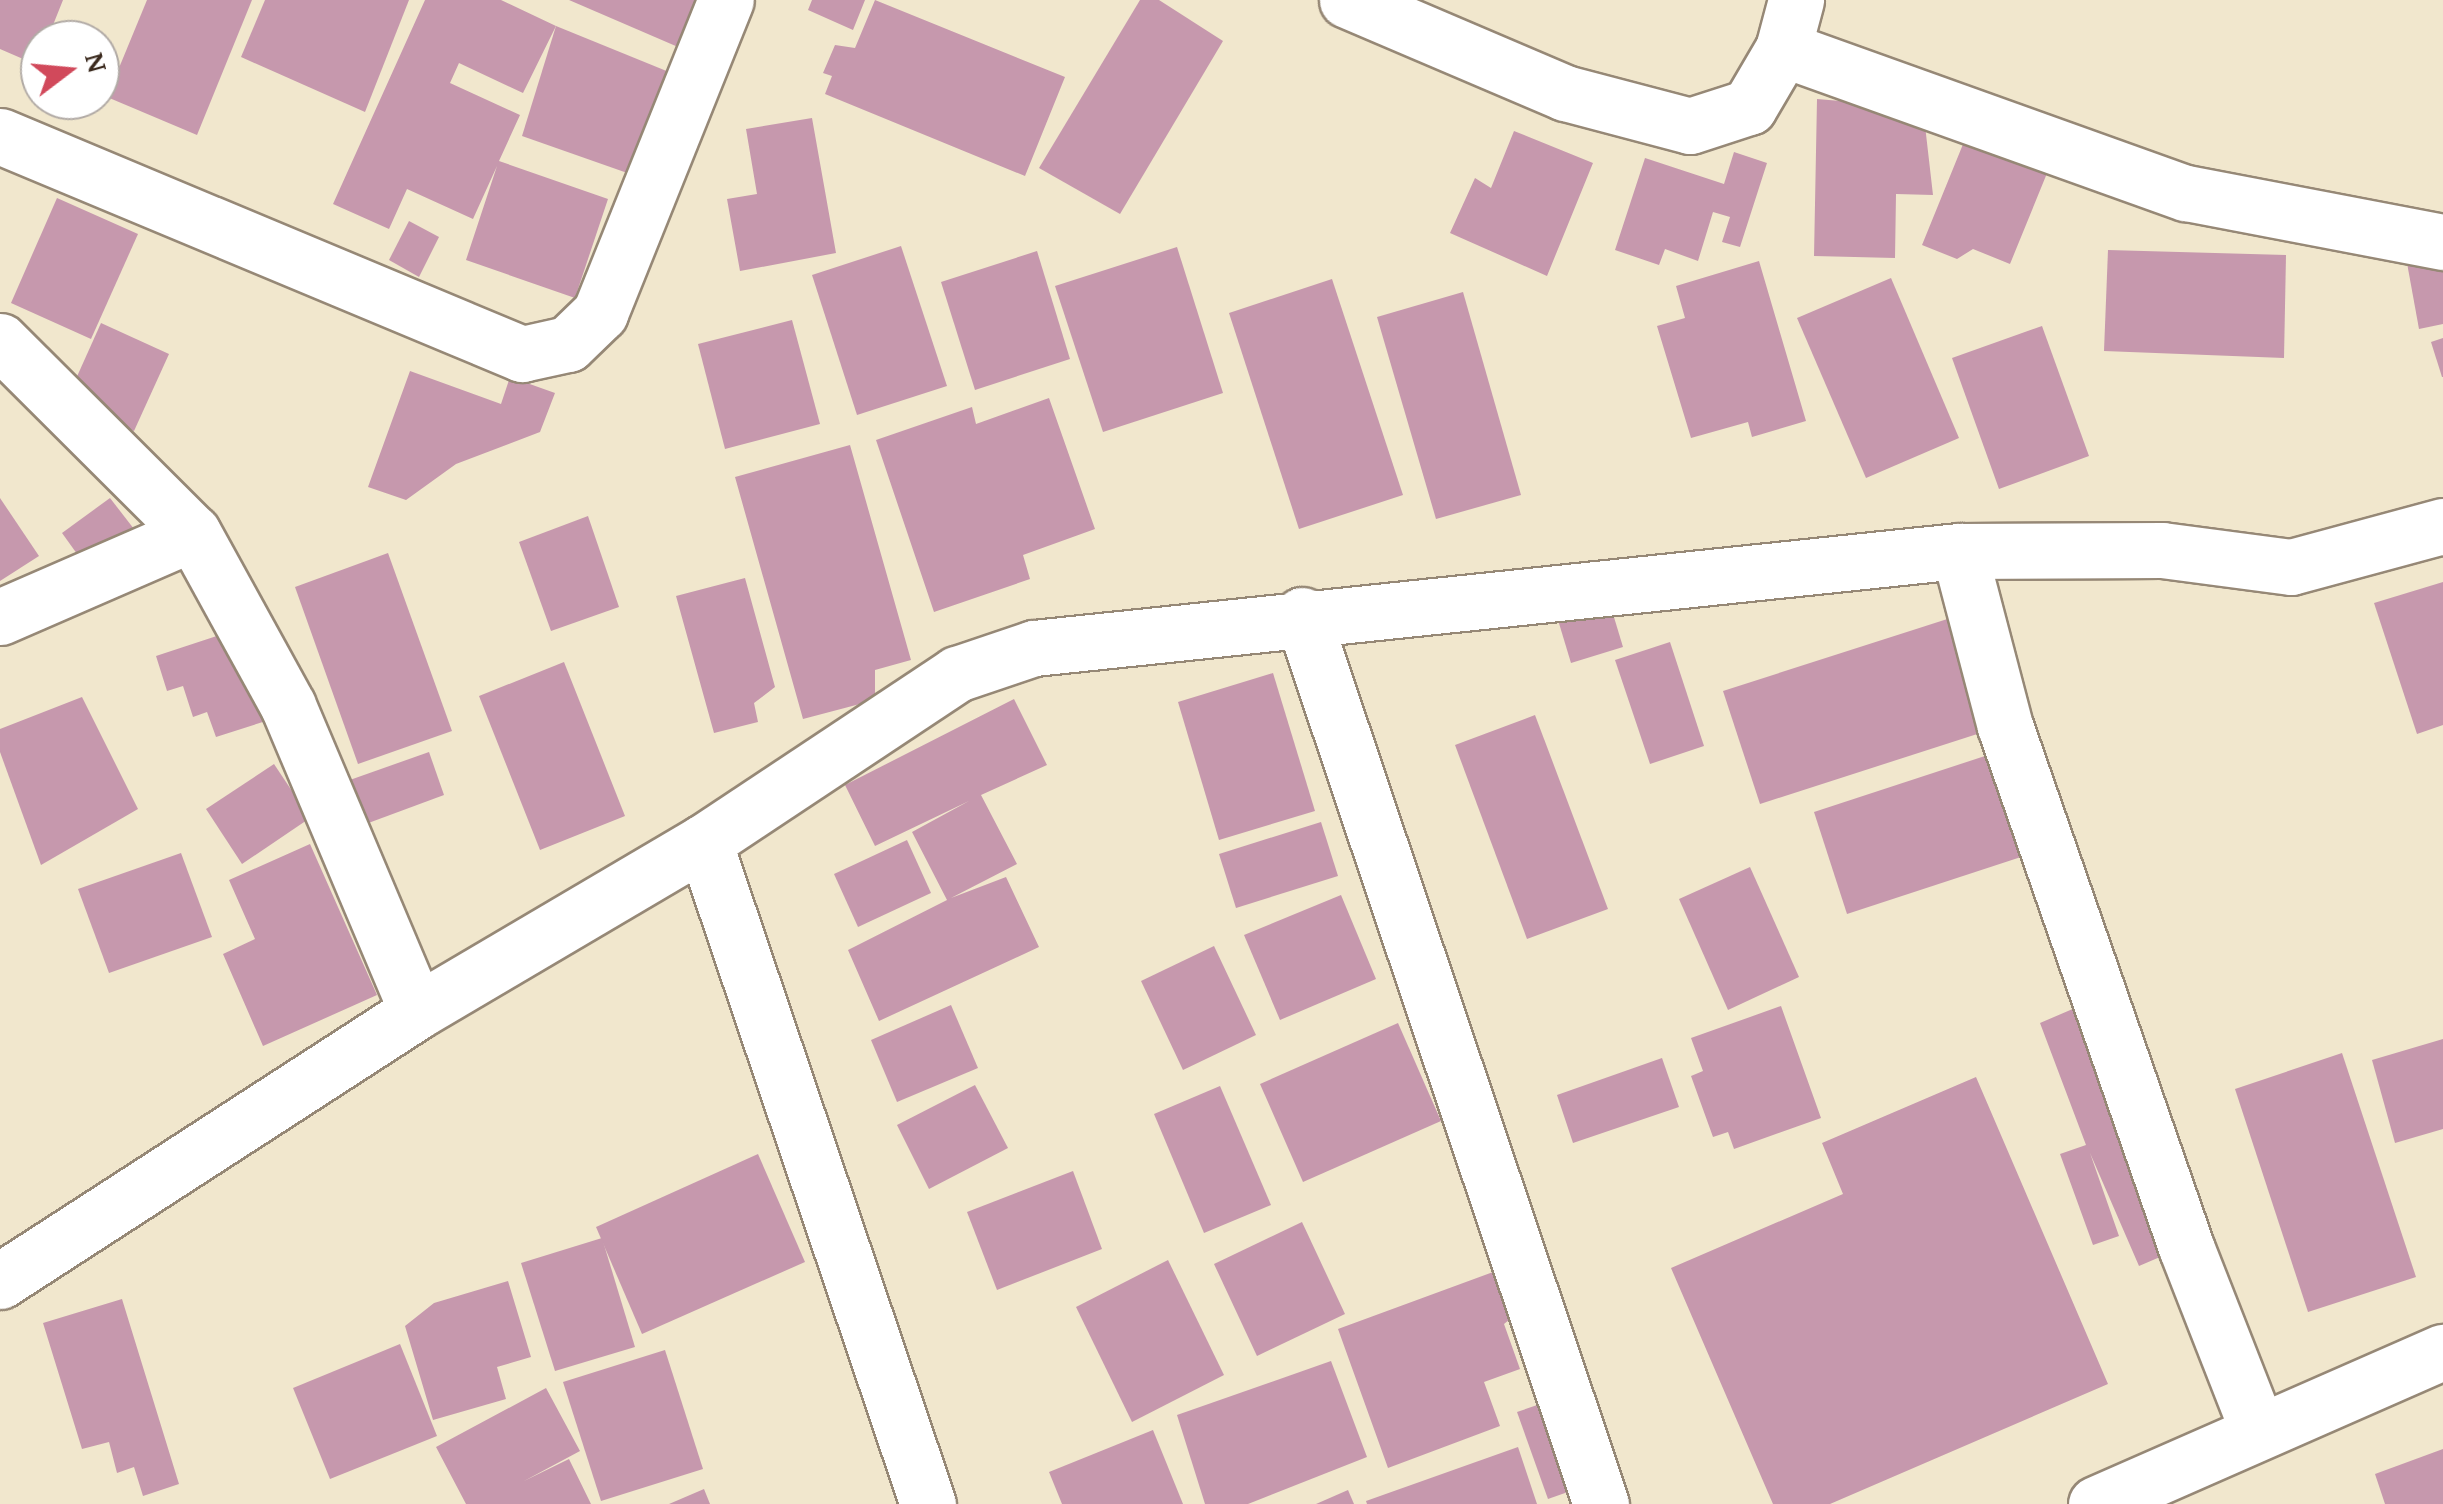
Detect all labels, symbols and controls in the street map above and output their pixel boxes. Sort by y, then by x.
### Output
north arrow [20,20,120,120]
text: N [75,47,120,77]

